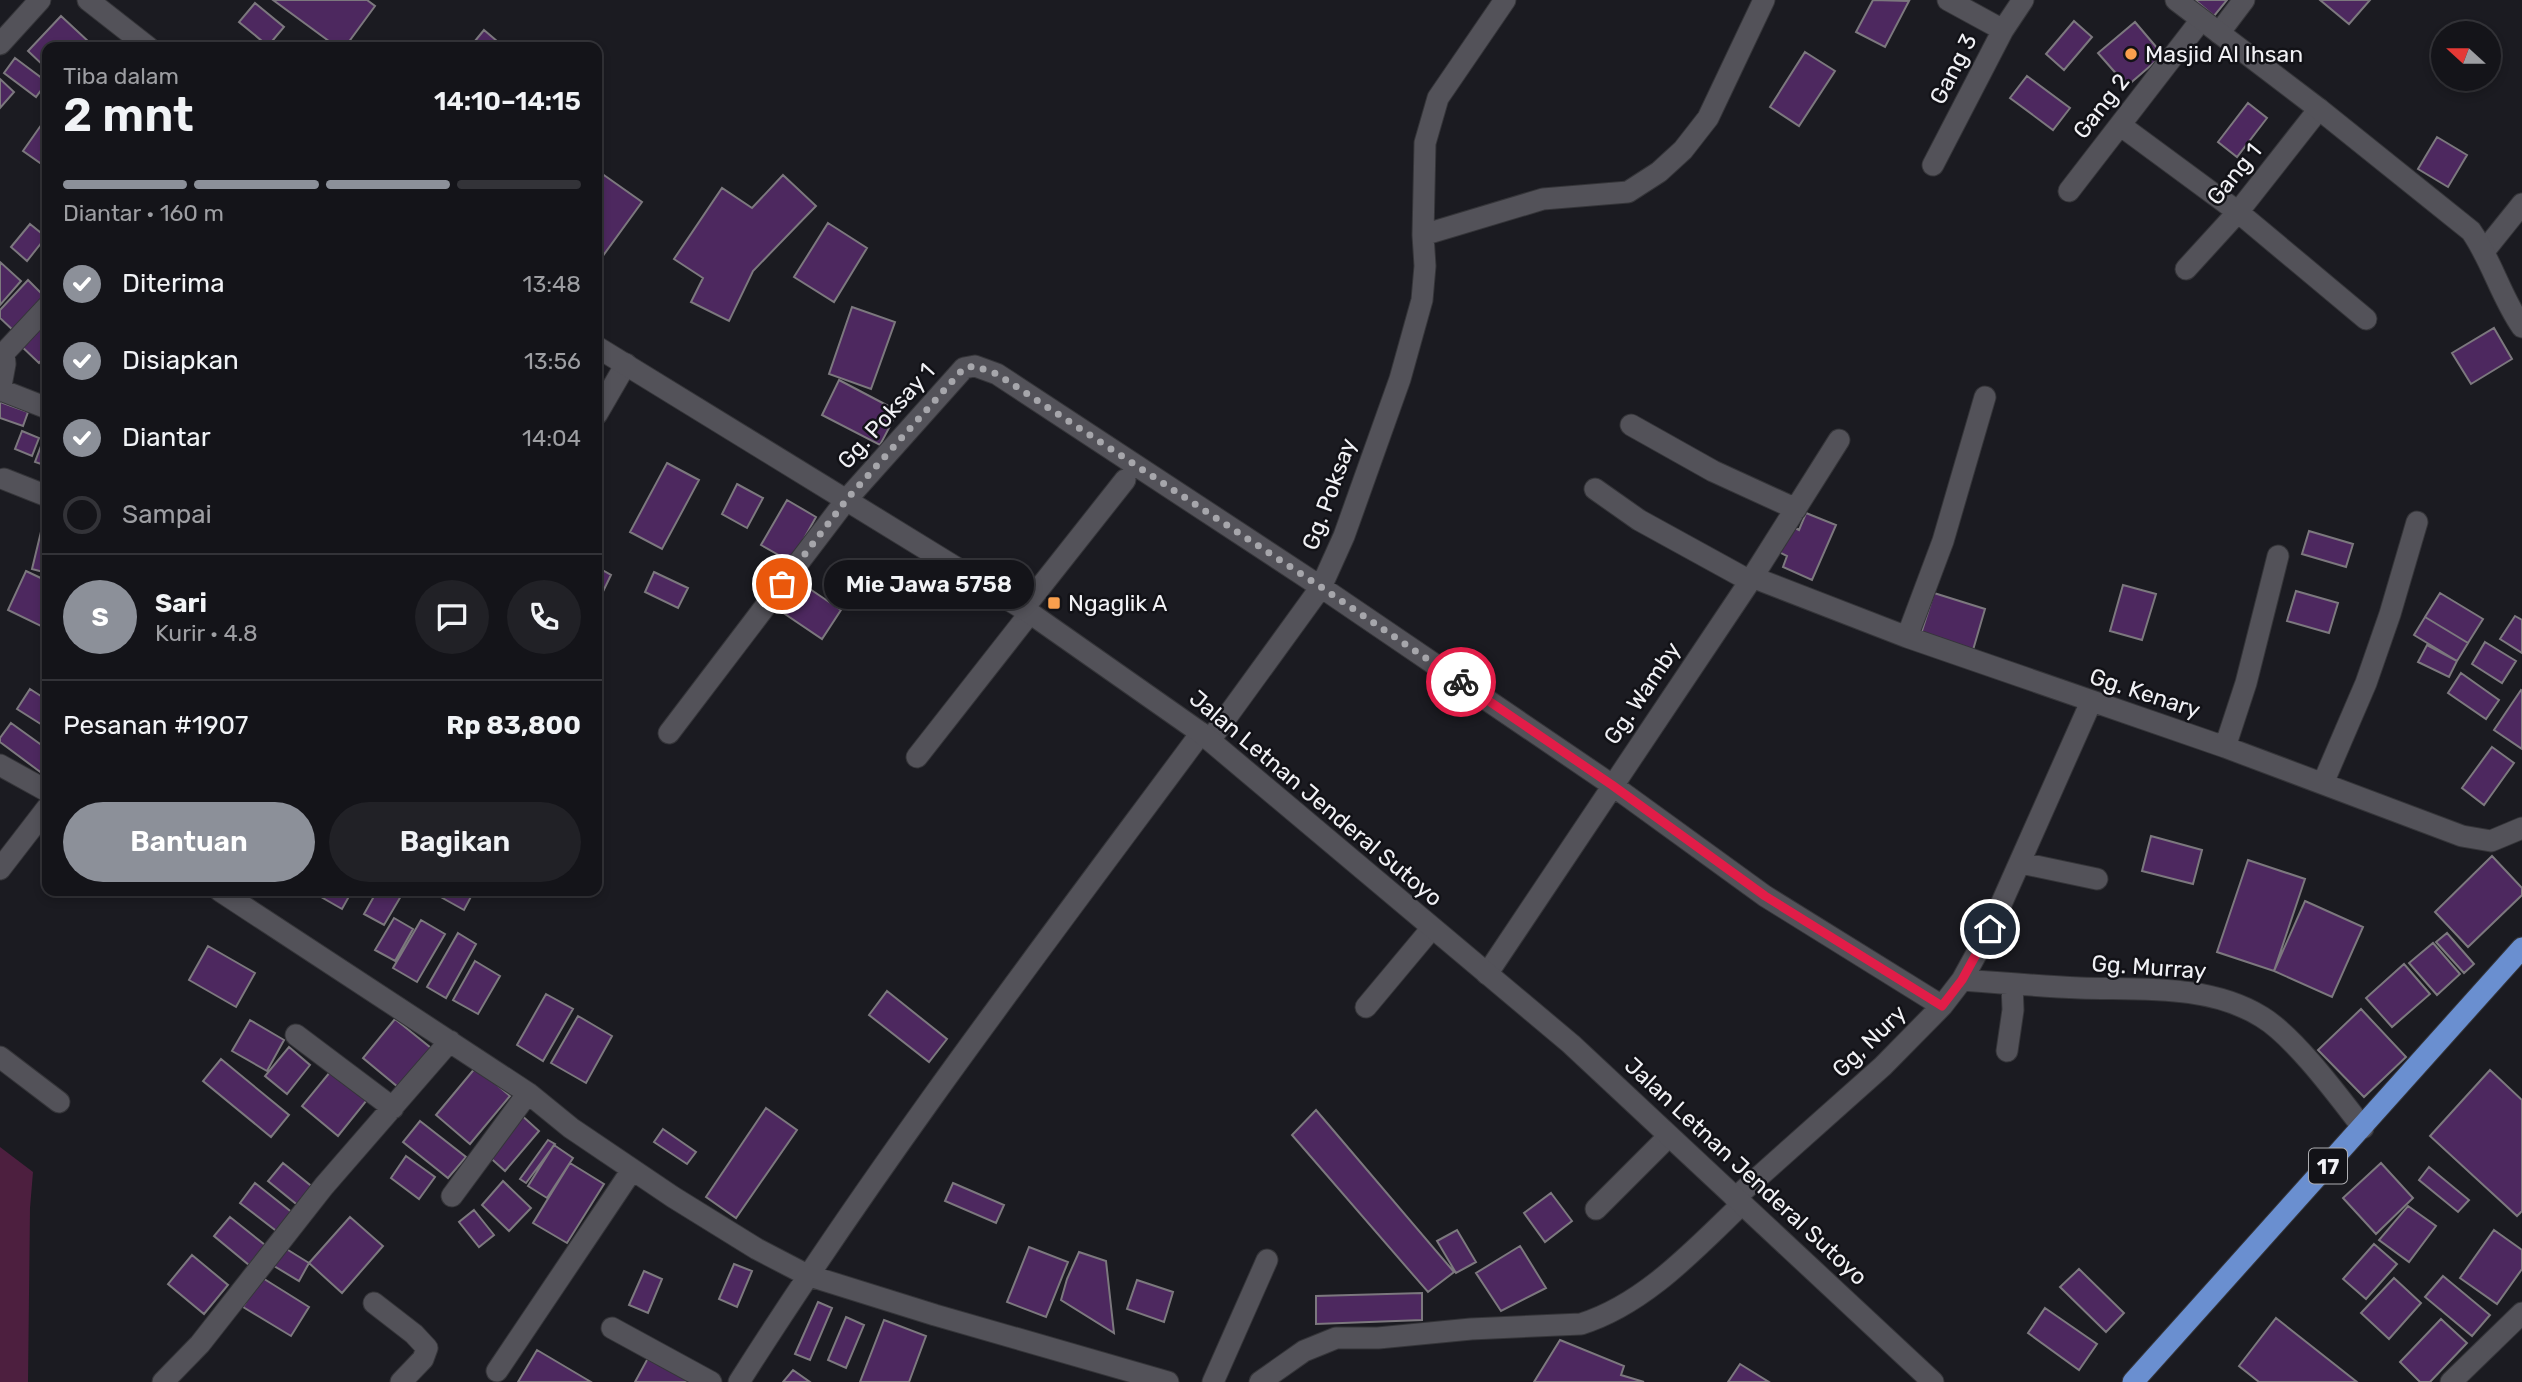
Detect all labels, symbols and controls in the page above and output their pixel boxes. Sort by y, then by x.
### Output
north arrow [2431,21,2501,91]
map controls [2431,21,2501,91]
street label: Gang 3 [1923,29,1983,109]
place label: Masjid Al Ihsan [2145,40,2303,68]
marker: Masjid Al Ihsan [2123,46,2139,62]
text: Tiba dalam [63,62,179,90]
street label: Gang 2 [2067,68,2135,144]
text: 14:10–14:15 [434,86,581,117]
text: 2 mnt [63,88,194,143]
street label: Gang 1 [2201,137,2267,211]
text: Diantar · 160 m [63,199,224,227]
icon: check [63,265,101,303]
text: Diterima [122,268,225,299]
text: 13:48 [523,270,581,298]
icon: check [63,342,101,380]
text: Disiapkan [122,345,239,376]
text: 13:56 [524,347,581,375]
street label: Gg. Poksay 1 [831,358,941,474]
icon: check [63,419,101,457]
text: Diantar [122,422,211,453]
text: 14:04 [522,424,581,452]
street label: Gg. Poksay [1296,434,1362,554]
text: Sampai [122,499,212,530]
pin [752,554,812,614]
callout: Mie Jawa 5758 [824,560,1034,608]
icon: bag [763,565,801,603]
text: Mie Jawa 5758 [846,570,1012,598]
button: chat [415,580,489,654]
button: phone [507,580,581,654]
text: Sari [155,588,207,619]
place label: Ngaglik A [1068,589,1167,617]
marker: Ngaglik A [1046,595,1062,611]
text: S [91,602,109,633]
text: Kurir · 4.8 [155,619,258,647]
street label: Gg. Wamby [1598,636,1687,750]
courier [1426,647,1496,717]
street label: Gg. Kenary [2086,662,2204,724]
icon: bike [1442,663,1480,701]
street label: Jalan Letnan Jenderal Sutoyo [1184,684,1448,912]
text: Pesanan #1907 [63,710,248,741]
text: Rp 83,800 [446,710,581,741]
button: Bantuan [63,802,315,882]
button: Bagikan [329,802,581,882]
pin [1960,899,2020,959]
icon: home [1971,910,2009,948]
street label: Gg. Murray [2090,949,2208,985]
street label: Gg, Nury [1826,999,1912,1083]
street label: Jalan Letnan Jenderal Sutoyo [1619,1051,1873,1291]
road number: 17 [2309,1148,2347,1184]

